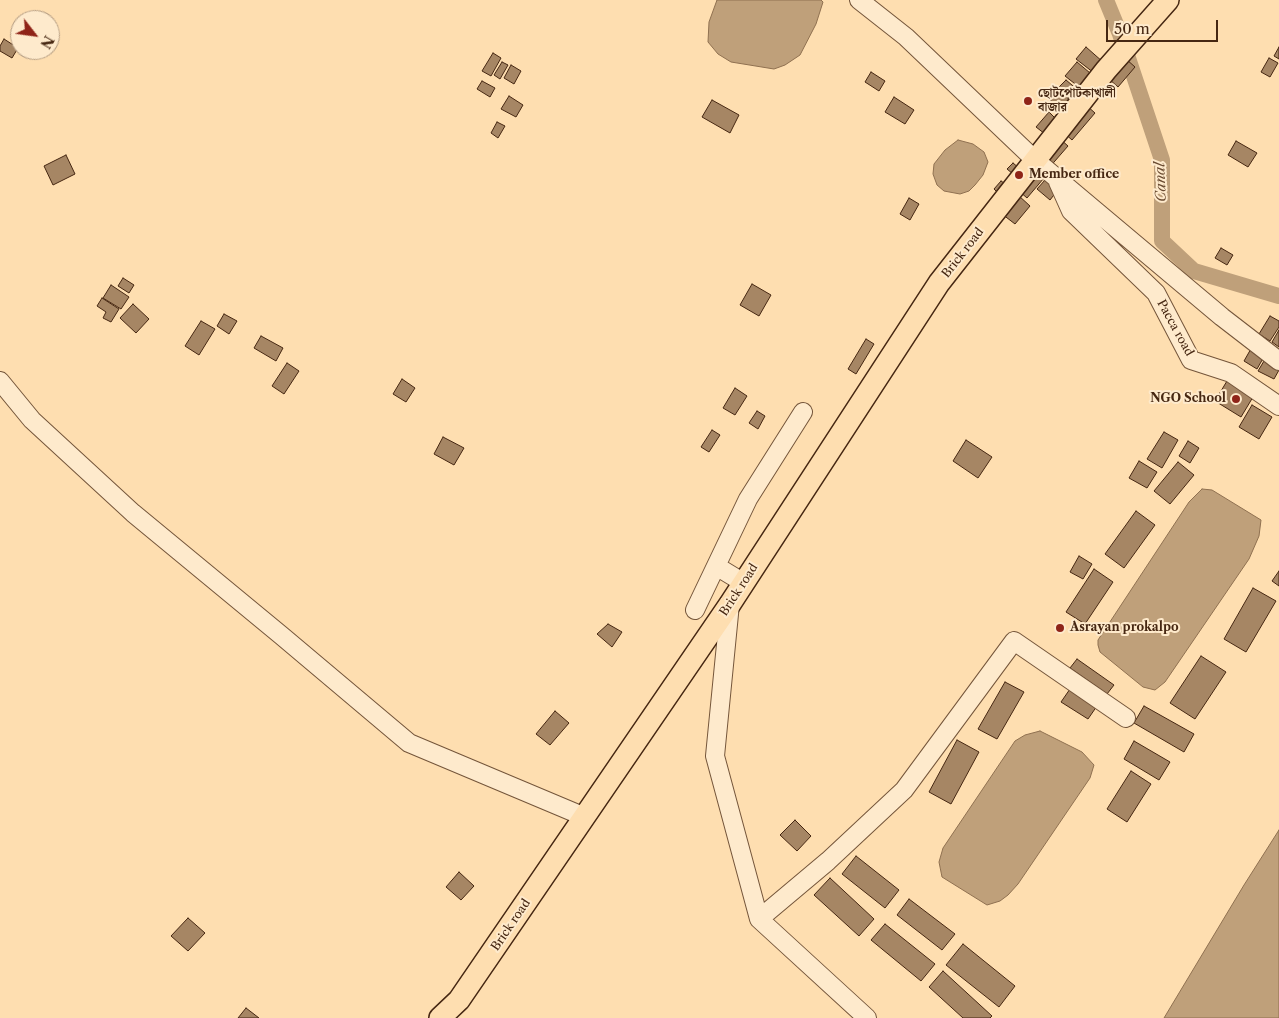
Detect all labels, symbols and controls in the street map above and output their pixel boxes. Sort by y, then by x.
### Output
north arrow [10,10,60,60]
scale bar [1109,10,1222,42]
text: 50 m [1114,19,1150,38]
text: N [36,32,58,52]
place label: ছোটপোটকাখালী বাজার [1038,87,1116,115]
marker: ছোটপোটকাখালী বাজার [1022,95,1034,107]
water label: Canal [1152,162,1170,202]
place label: Member office [1029,168,1119,182]
marker: Member office [1013,169,1025,181]
street label: Brick road [939,225,987,281]
street label: Pacca road [1154,297,1196,359]
place label: NGO School [1150,392,1226,406]
marker: NGO School [1230,393,1242,405]
street label: Brick road [717,561,761,619]
place label: Asrayan prokalpo [1070,621,1179,635]
marker: Asrayan prokalpo [1054,622,1066,634]
street label: Brick road [488,896,534,954]

